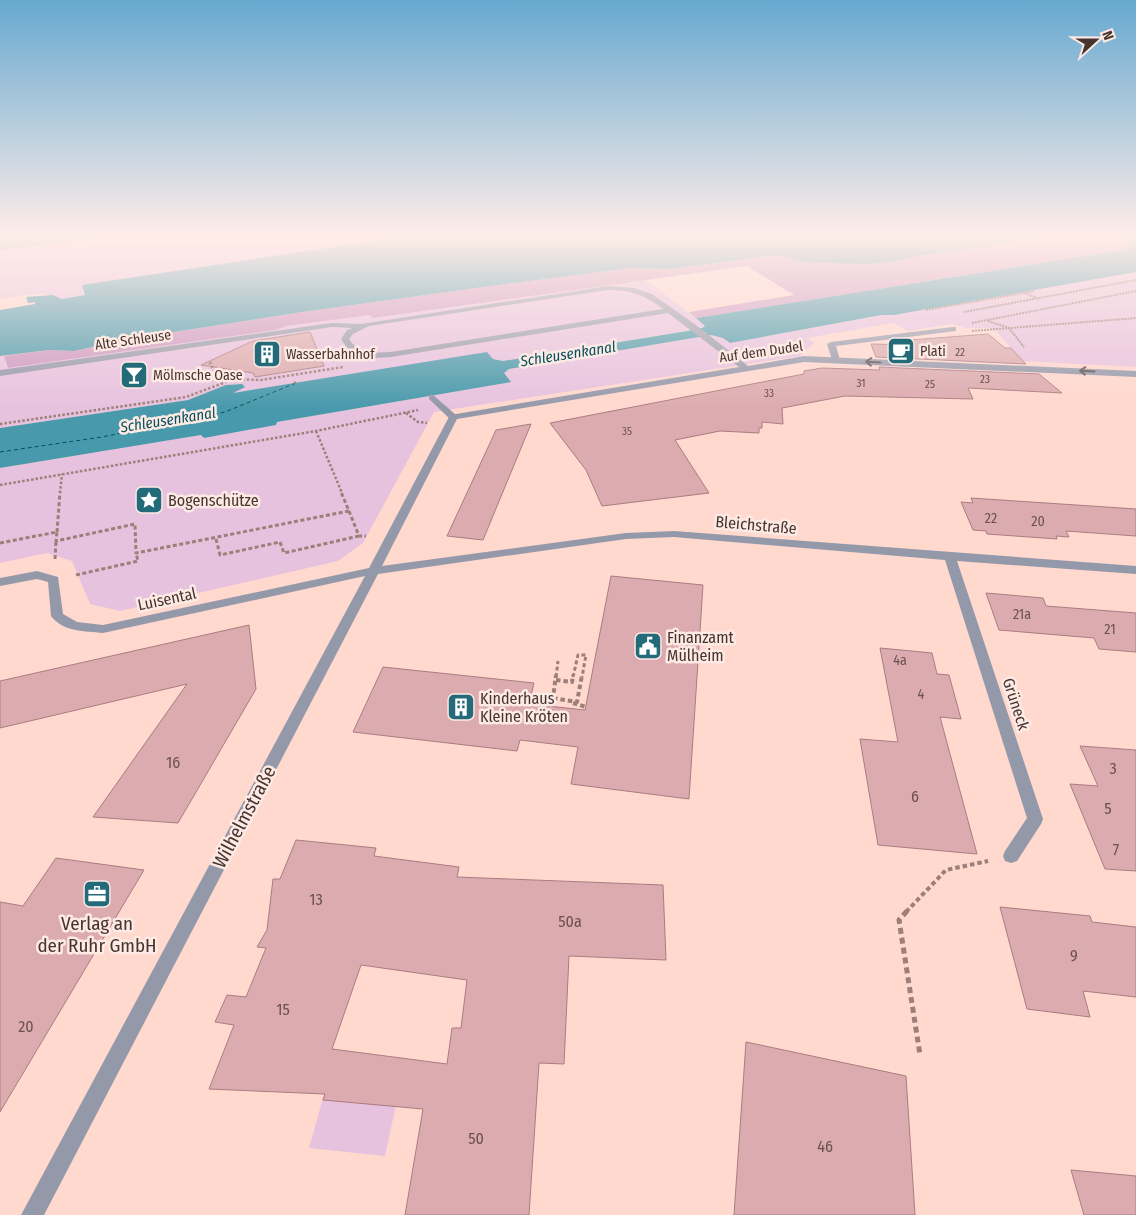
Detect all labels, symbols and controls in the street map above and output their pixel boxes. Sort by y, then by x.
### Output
north arrow [1071,15,1121,65]
text: N [1098,29,1117,42]
street label: Alte Schleuse [94,326,172,354]
cafe icon: Plati [886,336,916,366]
water label: Schleusenkanal [518,338,617,371]
street label: Auf dem Dudel [718,338,804,366]
building icon: Wasserbahnhof [252,339,282,369]
place label: Plati [920,343,946,360]
place label: Wasserbahnhof [286,346,376,363]
house number: 22 [955,346,965,359]
one-way arrow [865,357,881,366]
bar icon: Mölmsche Oase [119,360,149,390]
place label: Mölmsche Oase [153,367,243,384]
one-way arrow [1080,367,1096,376]
house number: 23 [980,373,990,386]
house number: 31 [857,377,866,390]
house number: 25 [925,378,935,391]
house number: 33 [764,387,774,400]
water label: Schleusenkanal [118,404,217,437]
house number: 35 [622,425,632,438]
place icon: Bogenschütze [134,485,164,515]
place label: Bogenschütze [168,491,259,510]
house number: 22 [985,510,997,527]
street label: Bleichstraße [715,512,798,538]
house number: 20 [1031,513,1045,530]
street label: Luisental [136,584,198,614]
house number: 21a [1013,606,1031,623]
house number: 21 [1104,621,1116,638]
place label: Finanzamt Mülheim [667,628,735,665]
public building icon: Finanzamt Mülheim [633,631,663,661]
house number: 4a [893,652,907,669]
street label: Grüneck [999,675,1034,733]
house number: 4 [918,686,925,703]
place label: Kinderhaus Kleine Kröten [480,689,568,726]
building icon: Kinderhaus Kleine Kröten [446,692,476,722]
house number: 16 [166,753,180,772]
house number: 3 [1109,759,1117,778]
street label: Wilhelmstraße [207,762,281,872]
house number: 6 [911,787,919,806]
house number: 5 [1104,799,1112,818]
house number: 7 [1113,840,1120,859]
office icon: Verlag an der Ruhr GmbH [82,879,112,909]
house number: 13 [309,890,323,909]
place label: Verlag an der Ruhr GmbH [37,912,157,957]
house number: 50a [558,912,582,931]
house number: 9 [1070,946,1078,965]
house number: 15 [276,1000,290,1019]
house number: 20 [18,1017,34,1036]
house number: 50 [468,1129,484,1148]
house number: 46 [817,1137,833,1156]

